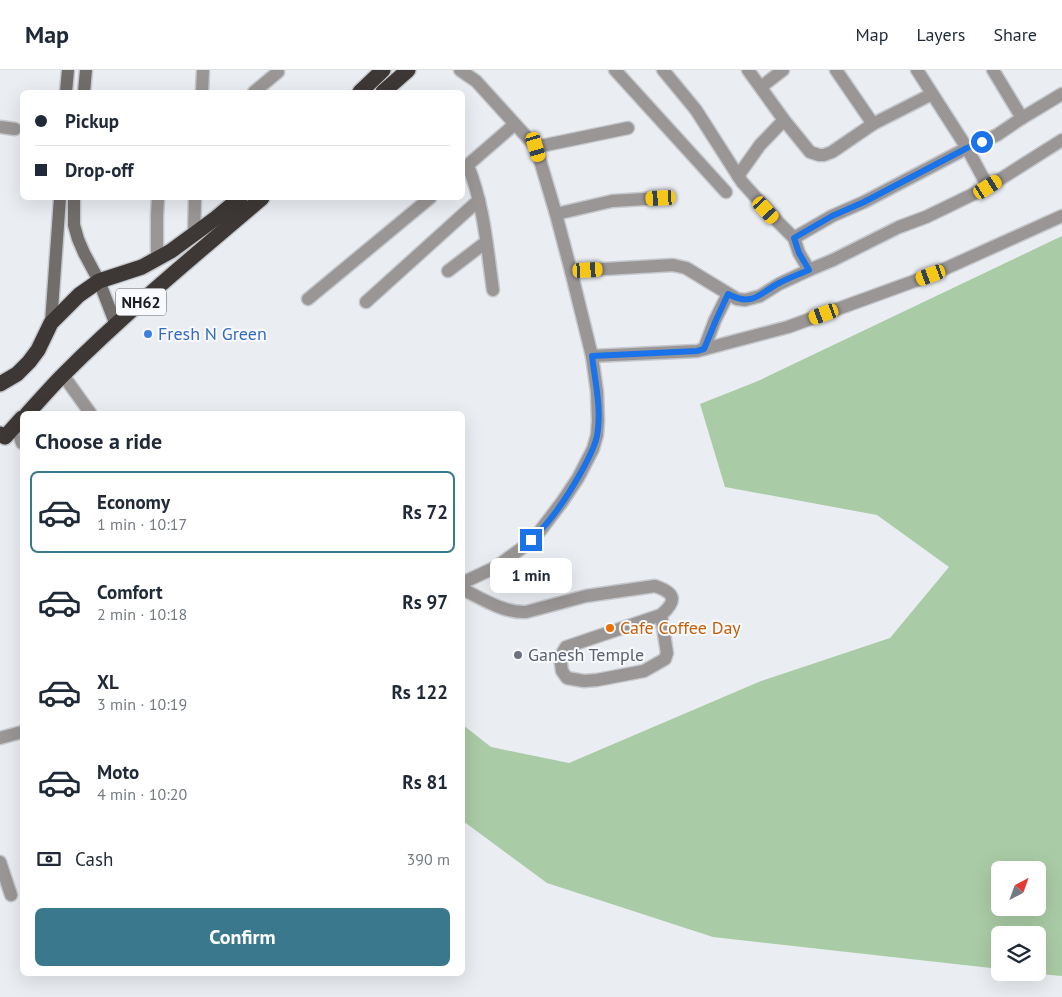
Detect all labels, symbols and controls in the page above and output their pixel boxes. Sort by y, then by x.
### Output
text: Map [25,19,69,50]
text: Map [856,23,888,46]
text: Layers [916,23,965,46]
text: Share [993,23,1037,46]
text: Pickup [65,109,119,133]
car [524,130,547,164]
route start [971,131,993,153]
text: Drop-off [65,158,133,182]
car [971,173,1004,201]
car [645,190,676,206]
car [750,194,781,226]
car [572,262,603,278]
car [914,263,947,287]
road number: NH62 [116,288,166,316]
car [807,302,840,326]
place label: Fresh N Green [158,322,267,345]
marker: Fresh N Green [142,328,154,340]
text: Choose a ride [35,427,162,455]
icon: car [37,490,82,535]
text: Economy [97,490,170,514]
text: Rs 72 [402,500,448,524]
text: 1 min · 10:17 [97,514,187,534]
route end [520,529,542,551]
callout: 1 min [490,558,572,592]
text: 1 min [511,565,551,585]
icon: car [37,580,82,625]
text: Comfort [97,580,163,604]
text: Rs 97 [402,590,448,614]
text: 2 min · 10:18 [97,604,187,624]
place label: Cafe Coffee Day [620,616,741,639]
marker: Cafe Coffee Day [604,622,616,634]
place label: Ganesh Temple [528,643,644,666]
marker: Ganesh Temple [512,649,524,661]
icon: car [37,670,82,715]
text: XL [97,670,119,694]
text: Rs 122 [391,680,448,704]
text: 3 min · 10:19 [97,694,187,714]
icon: car [37,760,82,805]
text: Moto [97,760,139,784]
text: Rs 81 [402,770,448,794]
text: 4 min · 10:20 [97,784,187,804]
icon: cash [35,845,63,873]
text: Cash [75,847,113,871]
text: 390 m [407,849,450,869]
north arrow [991,861,1046,916]
map controls [991,861,1046,981]
button: Confirm [35,908,450,966]
button: layers [991,926,1046,981]

